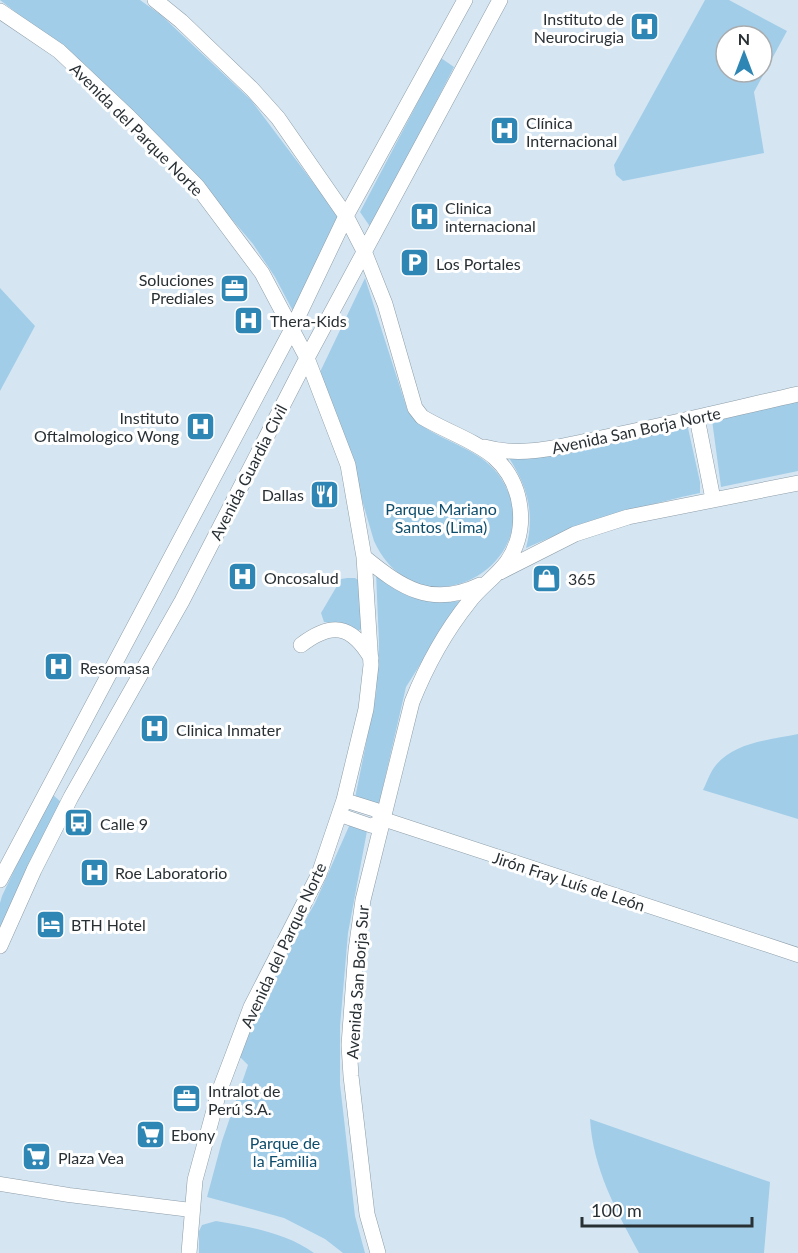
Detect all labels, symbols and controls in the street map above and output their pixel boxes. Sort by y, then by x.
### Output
place label: Instituto de Neurocirugia [534,9,624,46]
hospital icon: Instituto de Neurocirugia [629,11,661,43]
north arrow [714,24,774,84]
text: N [738,29,750,48]
street label: Avenida del Parque Norte [67,59,207,199]
place label: Clínica Internacional [526,113,617,150]
hospital icon: Clínica Internacional [489,115,521,147]
place label: Clinica internacional [445,198,536,235]
hospital icon: Clinica internacional [408,200,440,232]
parking icon: Los Portales [399,247,431,279]
place label: Los Portales [436,254,521,273]
place label: Soluciones Prediales [139,270,214,307]
office icon: Soluciones Prediales [219,272,251,304]
hospital icon: Thera-Kids [233,304,265,336]
place label: Thera-Kids [270,311,347,330]
street label: Avenida Guardia Civil [206,401,290,543]
street label: Avenida San Borja Norte [550,403,722,457]
place label: Instituto Oftalmologico Wong [34,408,179,445]
hospital icon: Instituto Oftalmologico Wong [184,410,216,442]
restaurant icon: Dallas [309,478,341,510]
place label: Dallas [262,485,304,504]
park label: Parque Mariano Santos (Lima) [385,499,497,536]
hospital icon: Oncosalud [227,561,259,593]
shop icon: 365 [531,562,563,594]
place label: Oncosalud [264,568,339,587]
place label: 365 [568,569,596,588]
hospital icon: Resomasa [43,651,75,683]
place label: Resomasa [80,658,150,677]
hospital icon: Clinica Inmater [139,713,171,745]
place label: Clinica Inmater [176,720,281,739]
bus stop icon: Calle 9 [63,807,95,839]
place label: Calle 9 [100,814,148,833]
street label: Jirón Fray Luís de León [490,847,648,915]
hospital icon: Roe Laboratorio [78,856,110,888]
street label: Avenida del Parque Norte [236,859,330,1031]
place label: Roe Laboratorio [115,863,227,882]
street label: Avenida San Borja Sur [342,904,372,1060]
hotel icon: BTH Hotel [34,908,66,940]
place label: BTH Hotel [71,915,146,934]
place label: Intralot de Perú S.A. [208,1081,281,1118]
office icon: Intralot de Perú S.A. [171,1083,203,1115]
supermarket icon: Ebony [134,1118,166,1150]
place label: Ebony [171,1125,216,1144]
park label: Parque de la Familia [250,1133,320,1170]
supermarket icon: Plaza Vea [21,1141,53,1173]
place label: Plaza Vea [58,1148,124,1167]
scale bar [582,1190,752,1228]
text: 100 m [591,1199,642,1221]

